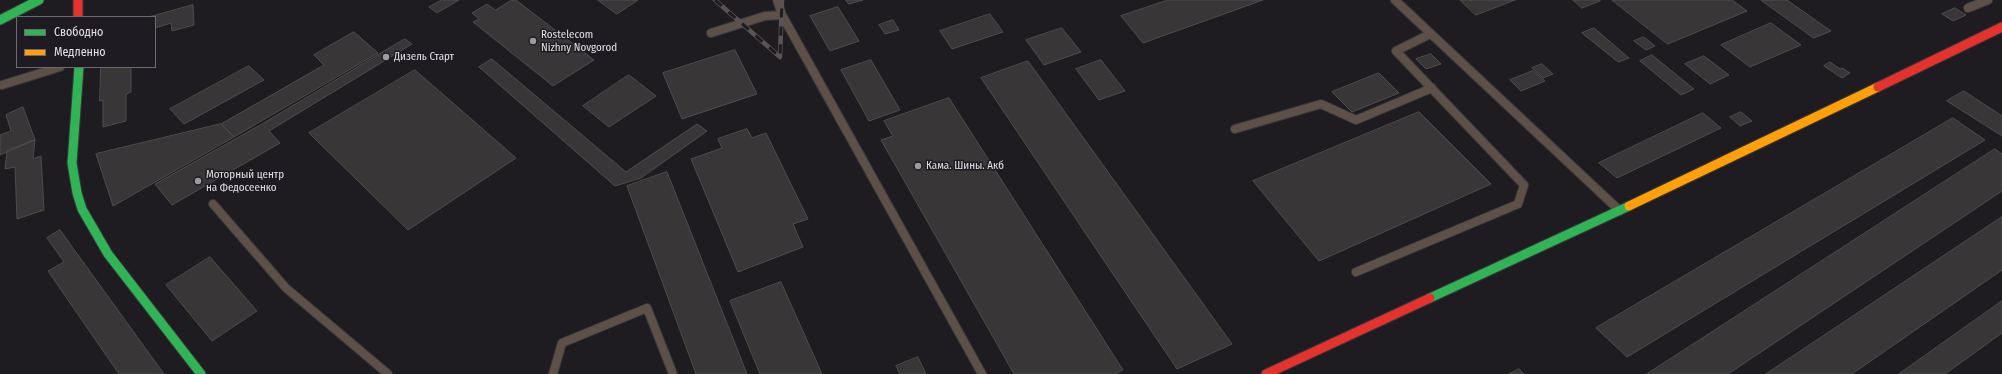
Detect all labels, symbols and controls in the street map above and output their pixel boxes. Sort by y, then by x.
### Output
legend [16,16,156,68]
text: Свободно [54,25,103,39]
place label: Rostelecom Nizhny Novgorod [541,28,617,54]
marker: Rostelecom Nizhny Novgorod [528,36,538,46]
text: Медленно [54,45,106,59]
place label: Дизель Старт [394,50,454,64]
marker: Дизель Старт [381,52,391,62]
place label: Кама. Шины. Акб [926,159,1004,173]
marker: Кама. Шины. Акб [913,161,923,171]
place label: Моторный центр на Федосеенко [206,168,284,194]
marker: Моторный центр на Федосеенко [193,176,203,186]

